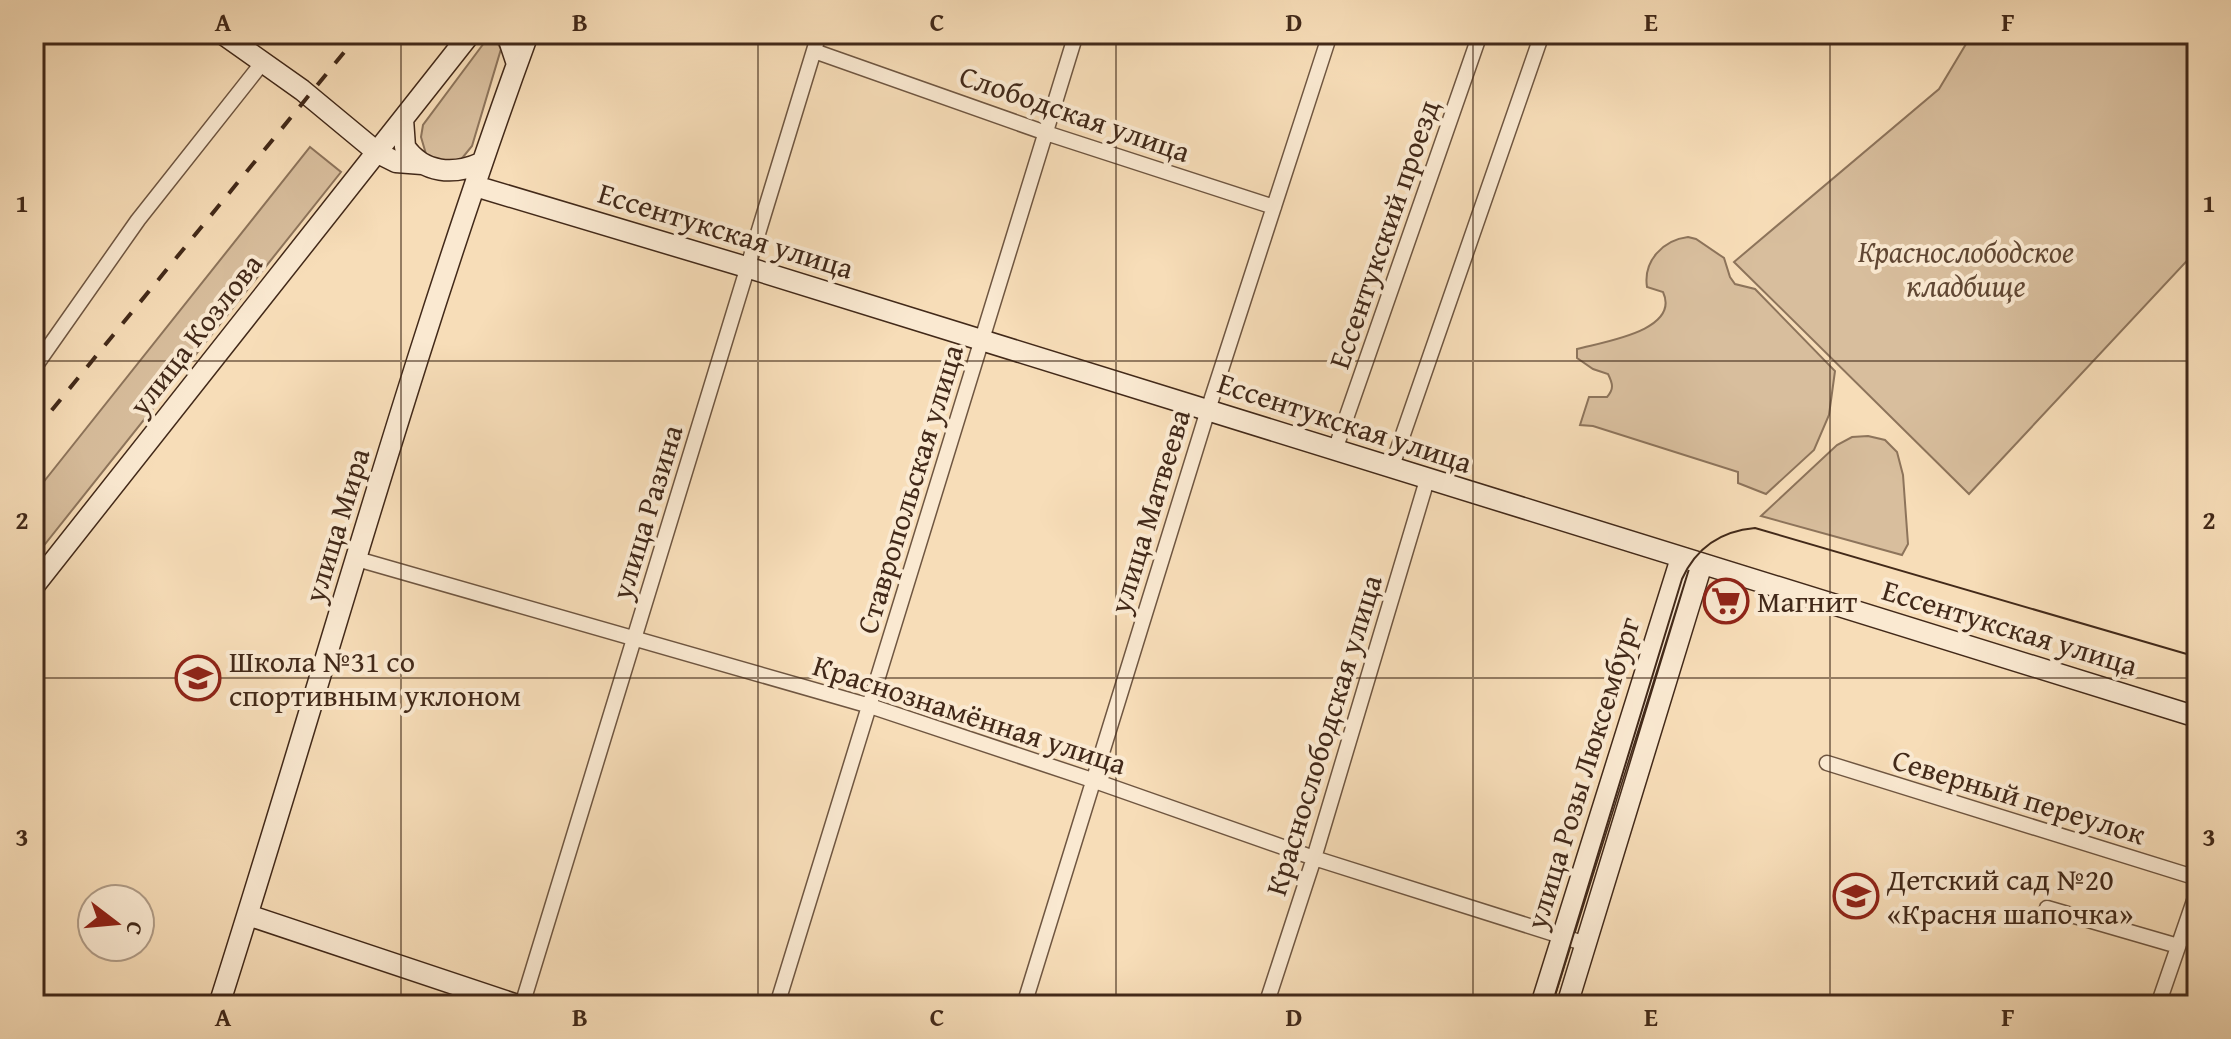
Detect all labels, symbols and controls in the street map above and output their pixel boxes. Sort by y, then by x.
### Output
text: A [215,2,232,41]
text: B [572,2,588,41]
text: C [930,2,944,41]
text: D [1286,2,1302,41]
text: E [1644,2,1658,41]
text: F [2001,2,2015,41]
street label: Слободская улица [954,53,1197,173]
street label: Ессентукский проезд [1316,94,1450,374]
street label: Ессентукская улица [593,170,860,290]
text: 1 [15,183,29,222]
text: 1 [2202,183,2216,222]
park label: Краснослободское кладбище [1858,229,2074,307]
street label: улица Козлова [117,243,273,425]
street label: Ставропольская улица [844,338,974,639]
street label: Ессентукская улица [1212,360,1478,484]
street label: улица Матвеева [1097,403,1201,620]
street label: улица Разина [598,419,694,606]
street label: улица Мира [291,442,381,609]
text: 2 [15,500,29,539]
text: 2 [2202,500,2216,539]
street label: Ессентукская улица [1877,567,2144,687]
street label: Краснослободская улица [1253,569,1393,901]
supermarket icon: Магнит [1702,577,1750,625]
place label: Магнит [1757,579,1858,623]
street label: улица Розы Люксембург [1513,611,1651,936]
place label: Школа №31 со спортивным уклоном [229,639,521,717]
street label: Краснознамённая улица [808,643,1133,786]
school or university icon: Школа №31 со спортивным уклоном [174,654,222,702]
street label: Северный переулок [1887,737,2151,855]
text: 3 [15,817,29,856]
text: 3 [2202,817,2216,856]
place label: Детский сад №20 «Красня шапочка» [1886,857,2133,935]
school or university icon: Детский сад №20 «Красня шапочка» [1832,872,1880,920]
north arrow [76,883,156,963]
text: С [118,918,152,939]
text: A [215,997,232,1036]
text: B [572,997,588,1036]
text: C [930,997,944,1036]
text: D [1286,997,1302,1036]
text: E [1644,997,1658,1036]
text: F [2001,997,2015,1036]

